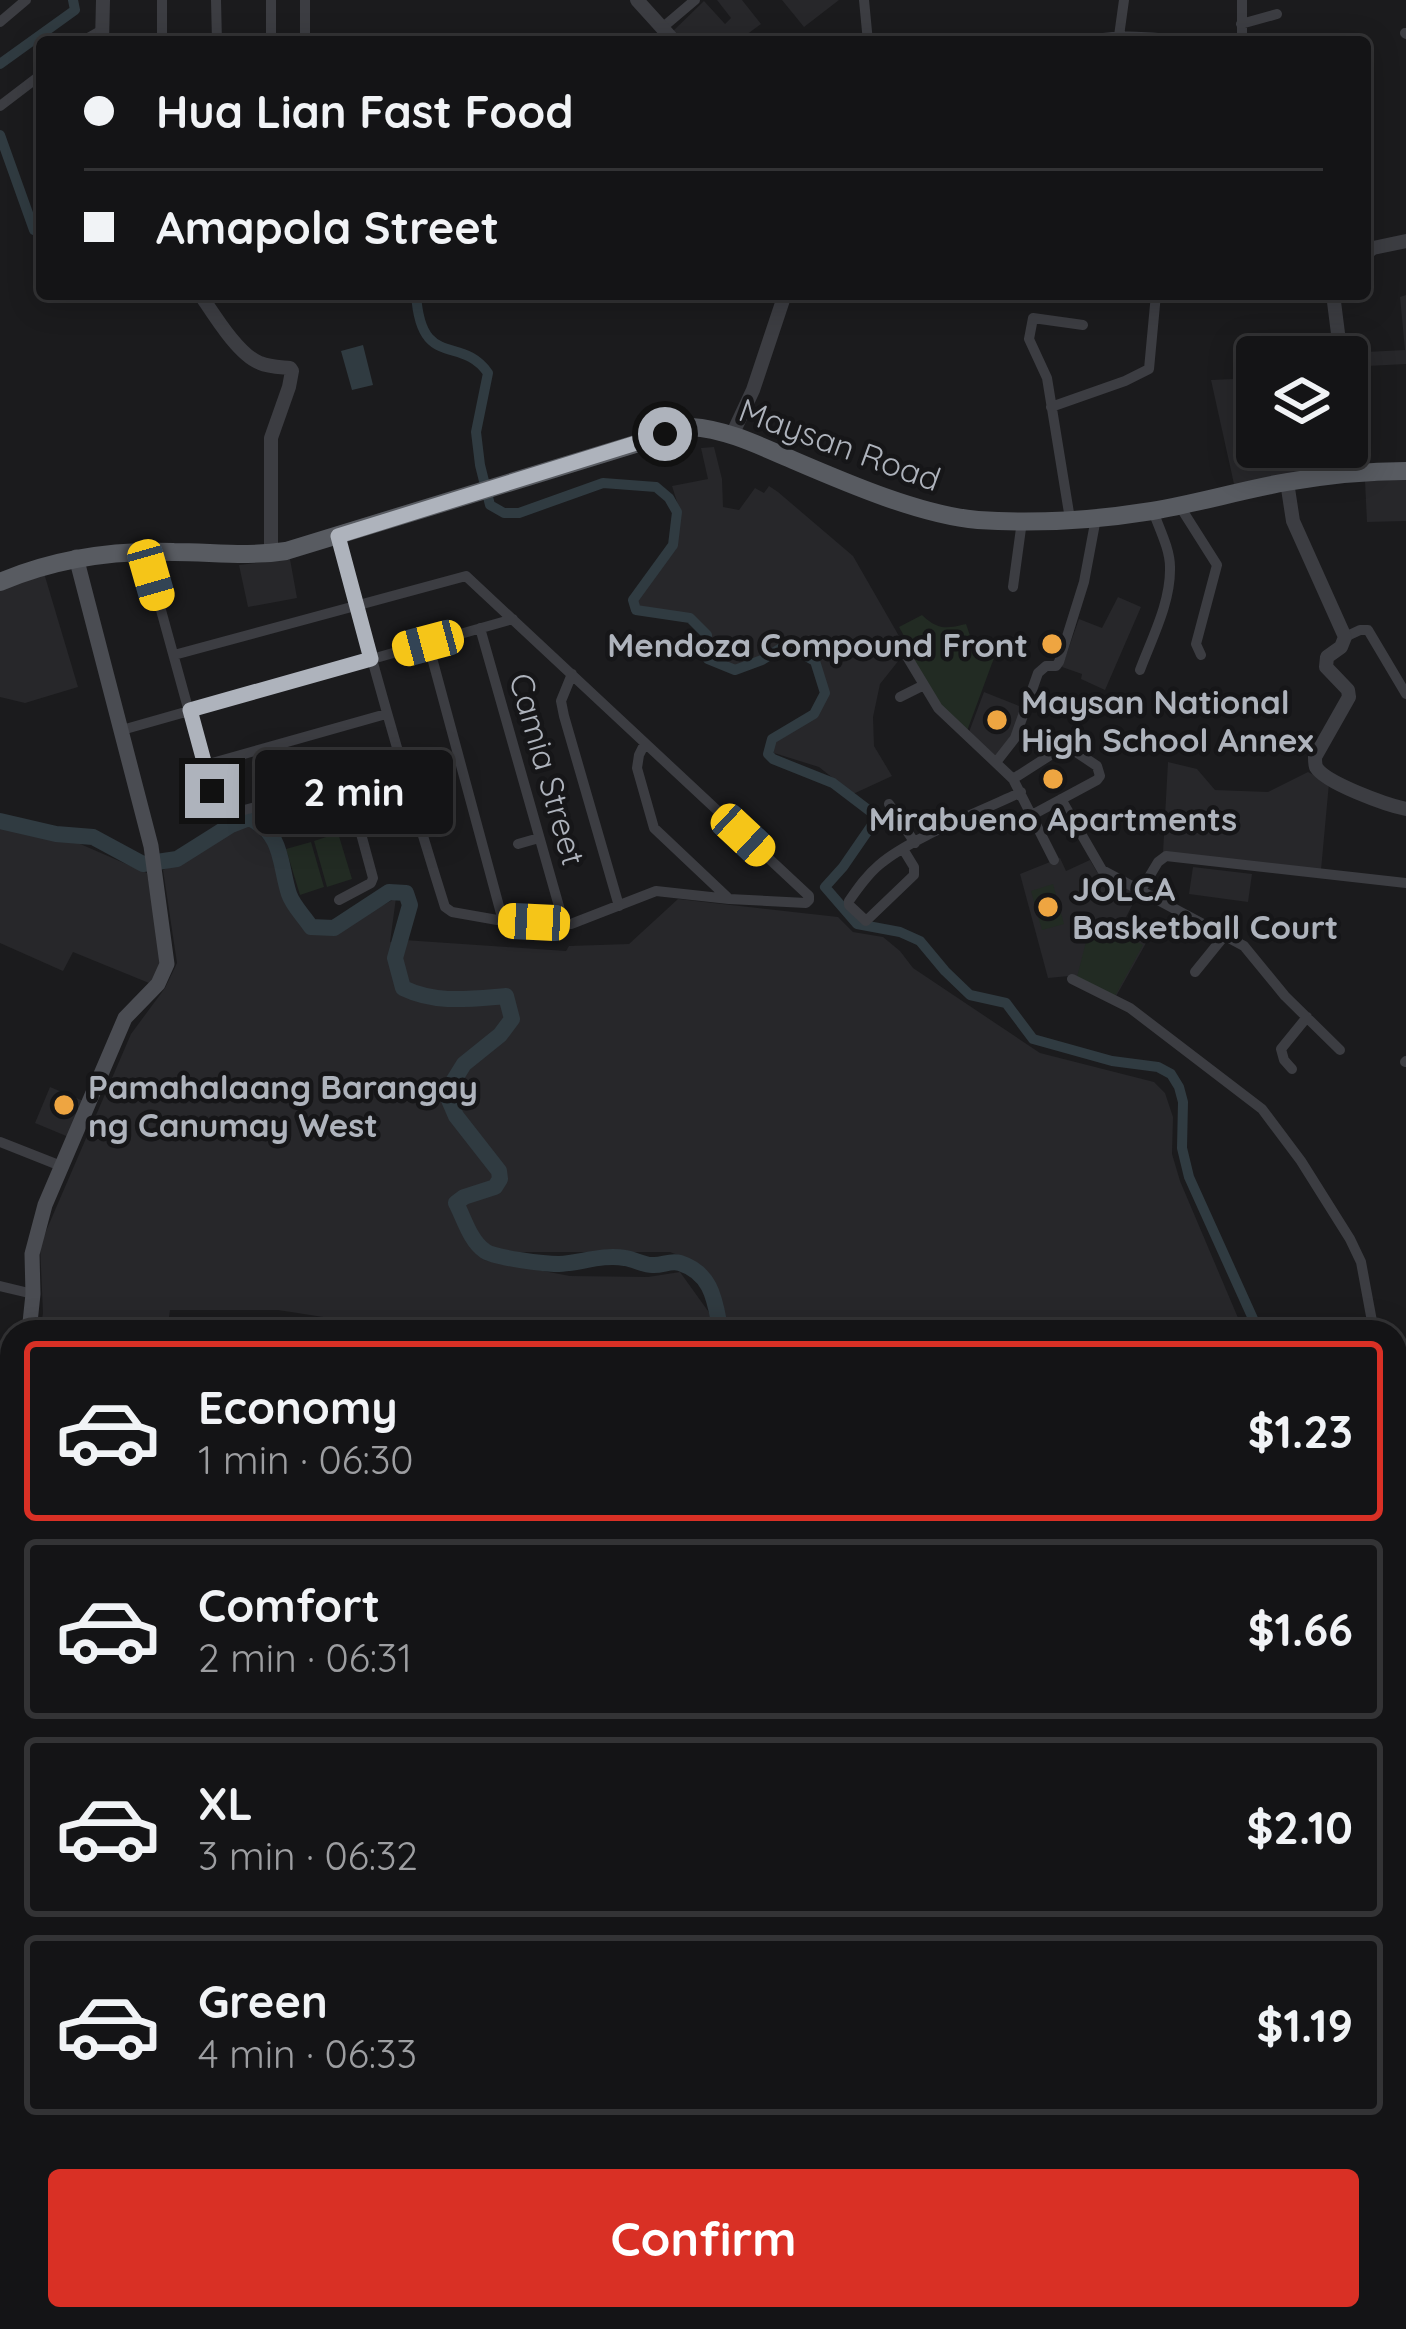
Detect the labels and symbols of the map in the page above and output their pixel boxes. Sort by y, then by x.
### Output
street label: Maysan Road [734,389,946,499]
route start [638,407,692,461]
car [124,535,178,615]
car [389,616,467,670]
place label: Mendoza Compound Front [607,624,1028,665]
marker: Mendoza Compound Front [1039,631,1065,657]
street label: Camia Street [501,668,595,870]
place label: Maysan National High School Annex [1021,681,1314,760]
marker: Maysan National High School Annex [984,707,1010,733]
callout: 2 min [254,749,452,833]
route end [185,764,239,818]
marker: Mirabueno Apartments [1040,766,1066,792]
car [704,797,782,873]
place label: Mirabueno Apartments [869,798,1237,839]
place label: JOLCA Basketball Court [1072,868,1338,947]
marker: JOLCA Basketball Court [1035,894,1061,920]
car [497,902,571,942]
place label: Pamahalaang Barangay ng Canumay West [88,1066,478,1145]
marker: Pamahalaang Barangay ng Canumay West [51,1092,77,1118]

